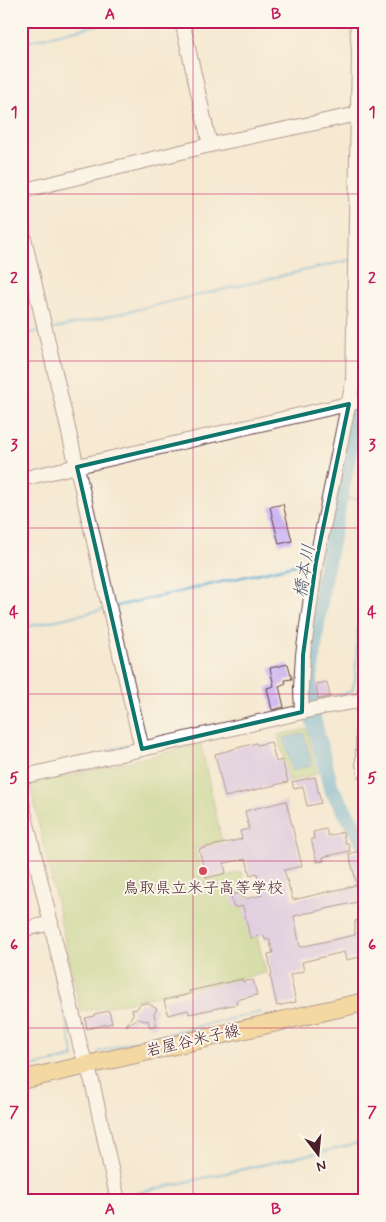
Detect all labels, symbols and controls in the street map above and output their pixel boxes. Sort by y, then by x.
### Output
text: A [105,4,115,25]
text: B [271,4,281,25]
text: 1 [10,102,18,123]
text: 1 [368,102,376,123]
text: 2 [10,268,18,289]
text: 2 [368,268,376,289]
text: 3 [10,435,18,456]
text: 3 [368,435,376,456]
water label: 橋本川 [288,542,322,600]
text: 4 [9,602,19,623]
text: 4 [367,602,377,623]
text: 5 [9,768,19,789]
text: 5 [367,768,377,789]
marker: 鳥取県立米子高等学校 [197,865,209,877]
place label: 鳥取県立米子高等学校 [123,878,283,899]
text: 6 [10,935,18,956]
text: 6 [368,935,376,956]
street label: 岩屋谷米子線 [144,1020,242,1062]
text: 7 [9,1102,19,1123]
text: 7 [367,1102,377,1123]
north arrow [294,1130,344,1180]
text: N [314,1156,328,1175]
text: A [105,1199,115,1220]
text: B [271,1199,281,1220]

